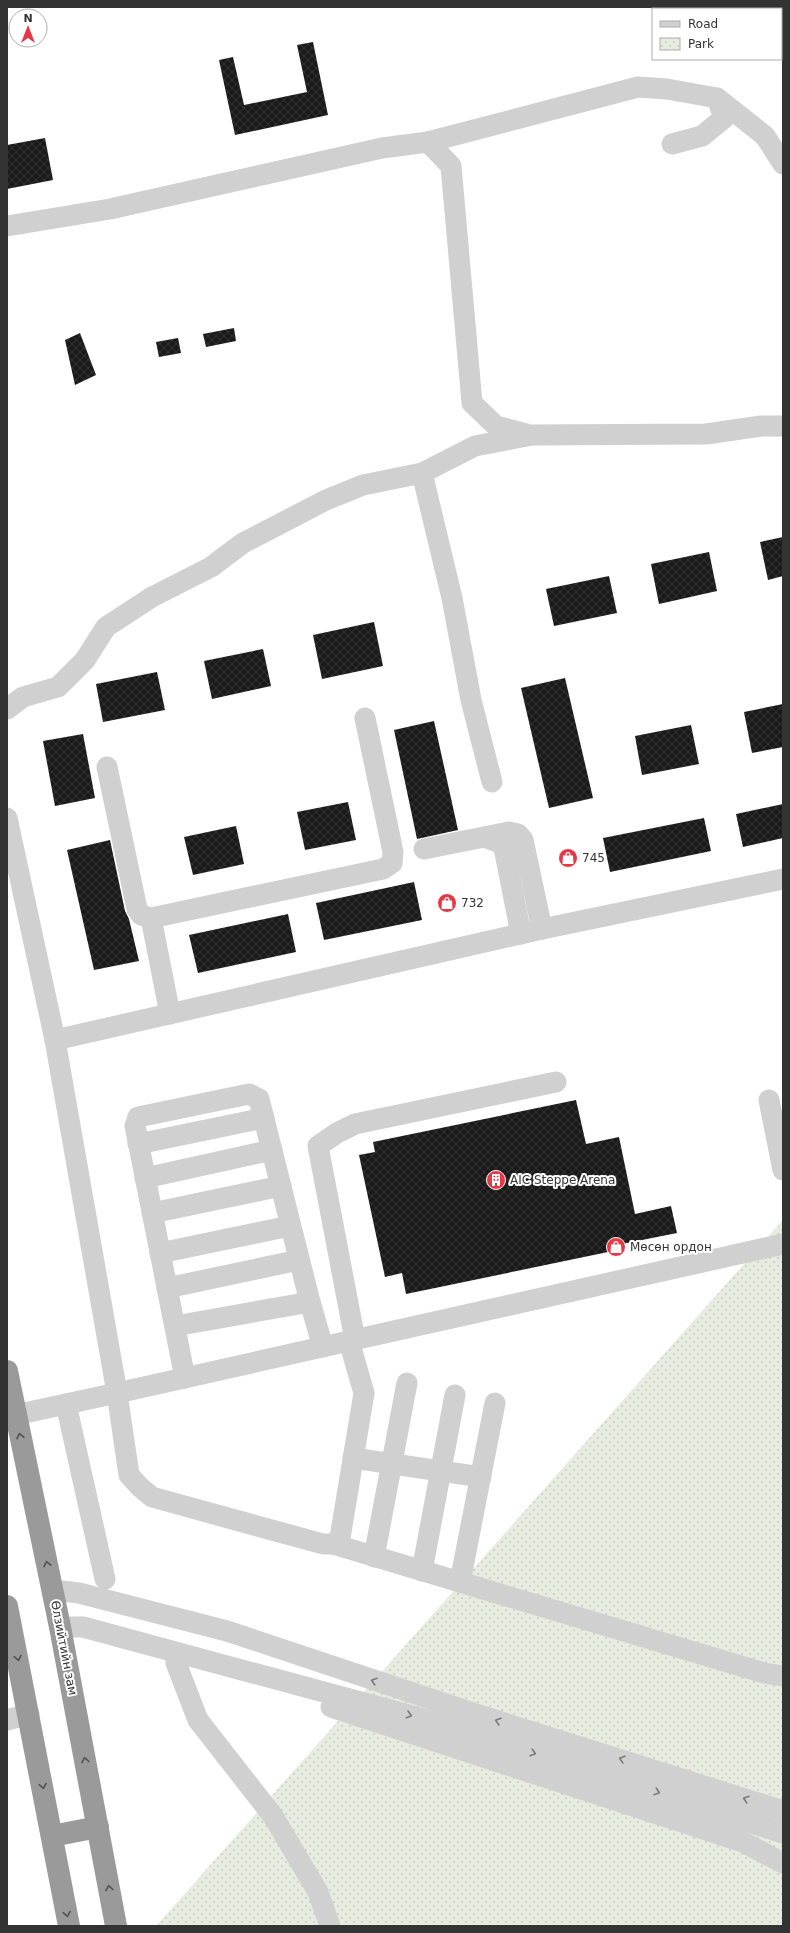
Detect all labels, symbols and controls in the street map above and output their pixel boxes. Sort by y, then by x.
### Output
north arrow [8,8,48,48]
legend [652,8,782,60]
text: N [23,12,33,25]
text: Road [688,17,718,31]
text: Park [688,37,714,51]
shop icon: 745 [557,847,579,869]
place label: 745 [582,851,605,865]
shop icon: 732 [436,892,458,914]
place label: 732 [461,896,484,910]
building icon: AIC Steppe Arena [485,1169,507,1191]
place label: AIC Steppe Arena [510,1173,615,1187]
shop icon: Мөсөн ордон [605,1236,627,1258]
place label: Мөсөн ордон [630,1240,712,1254]
one-way arrow [16,1433,24,1440]
one-way arrow [43,1560,51,1567]
street label: Өлзийтийн зам [48,1599,80,1697]
one-way arrow [13,1655,21,1661]
one-way arrow [371,1677,378,1686]
one-way arrow [405,1710,412,1719]
one-way arrow [495,1717,502,1726]
one-way arrow [530,1748,537,1757]
one-way arrow [619,1755,626,1764]
one-way arrow [82,1757,90,1763]
one-way arrow [38,1783,46,1789]
one-way arrow [654,1788,661,1796]
one-way arrow [743,1795,750,1803]
one-way arrow [105,1885,114,1891]
one-way arrow [62,1910,70,1917]

